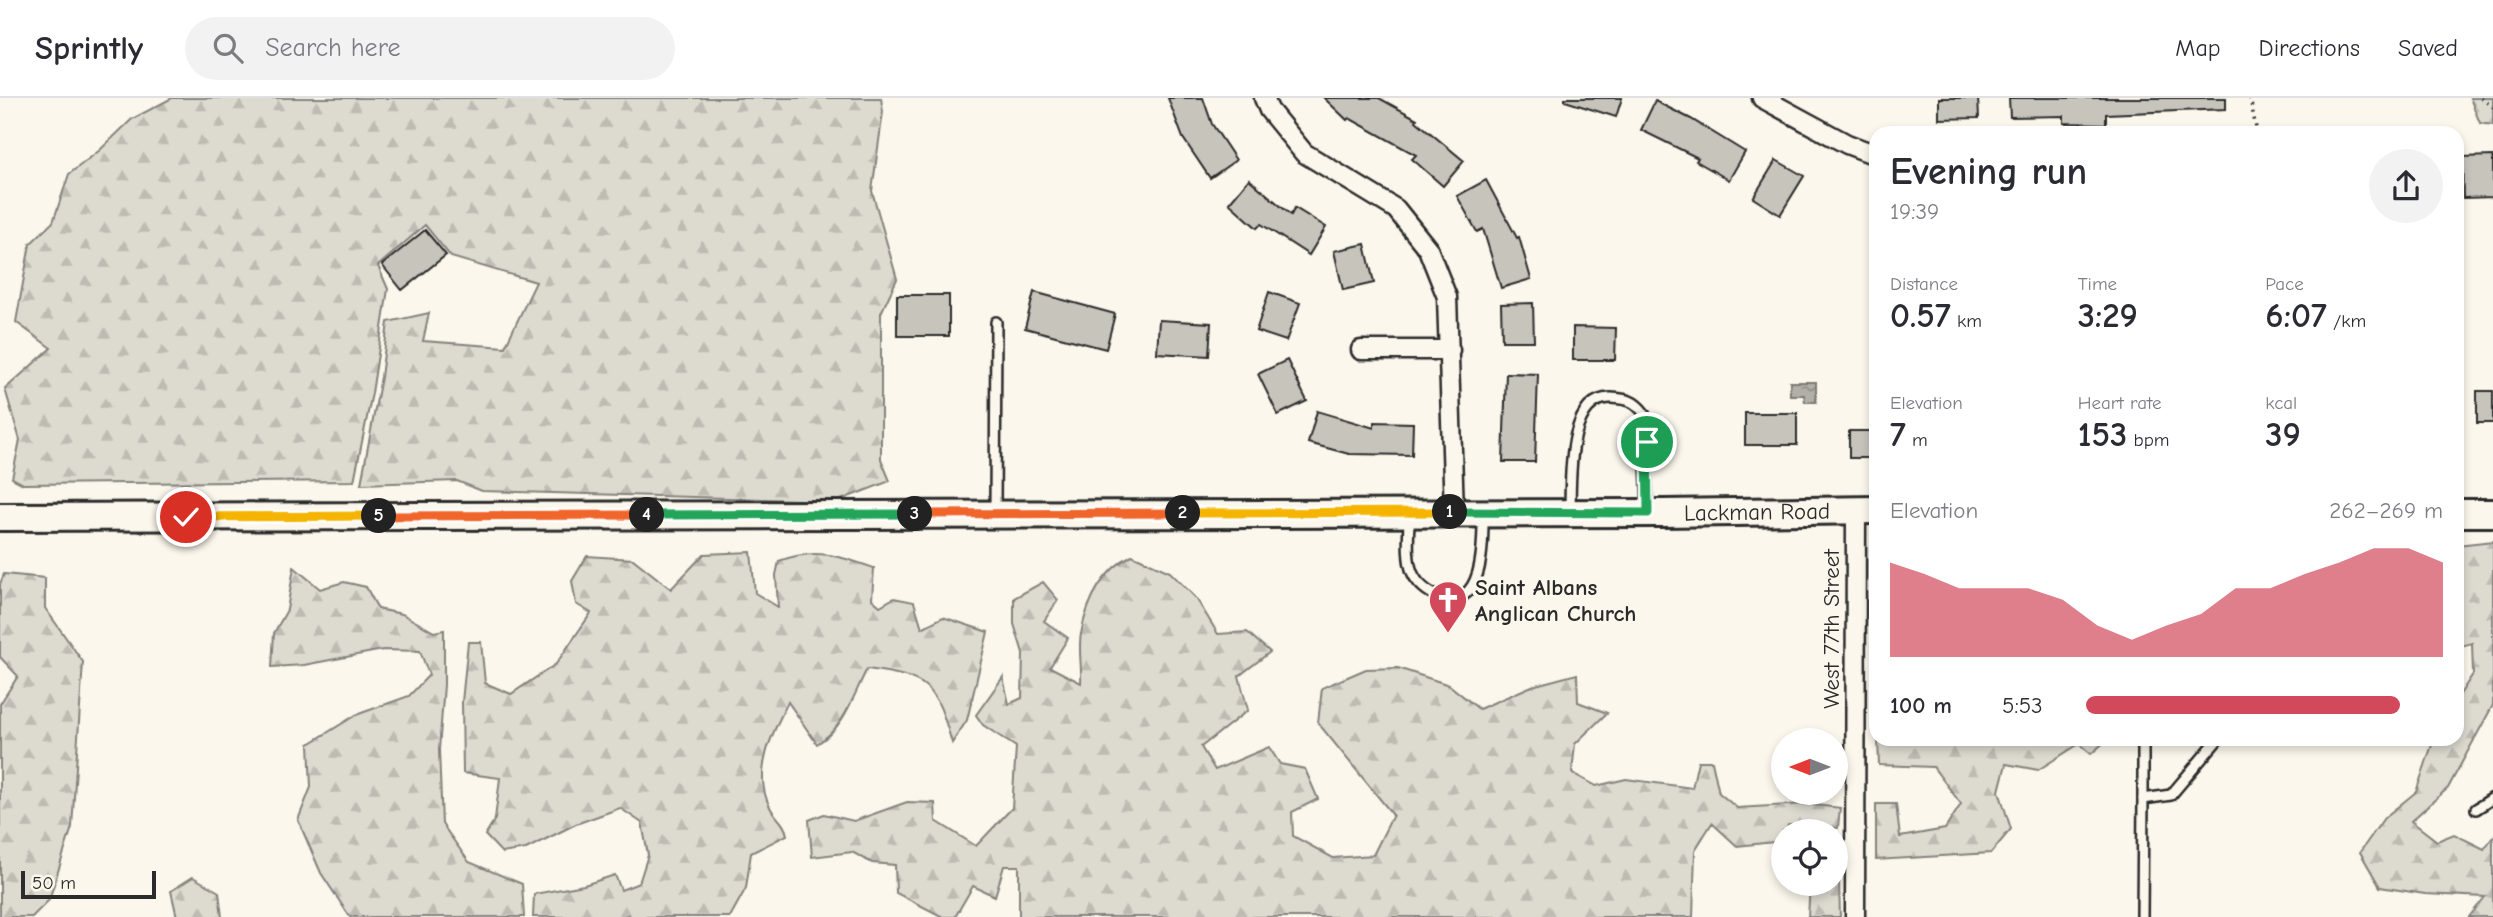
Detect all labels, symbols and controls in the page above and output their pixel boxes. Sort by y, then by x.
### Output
search box [185,17,675,80]
text: Sprintly [35,29,143,67]
icon: search [209,29,247,67]
text: Search here [265,33,401,63]
text: Map [2175,34,2221,62]
text: Directions [2259,34,2360,62]
text: Saved [2398,34,2458,62]
button: share [2369,149,2443,223]
text: Evening run [1890,150,2087,194]
text: 19:39 [1890,198,1939,225]
text: Distance [1890,273,1958,295]
text: Time [2078,273,2117,295]
text: Pace [2265,273,2304,295]
text: 0.57 [1890,295,1951,336]
text: 3:29 [2078,295,2138,336]
text: 6:07 [2265,295,2327,336]
text: km [1951,310,1982,332]
text: /km [2327,310,2366,332]
text: Elevation [1890,392,1963,414]
text: Heart rate [2078,392,2161,414]
text: kcal [2265,392,2297,414]
pin [1617,412,1677,472]
text: 7 [1890,414,1906,455]
text: 153 [2078,414,2127,455]
text: 39 [2265,414,2301,455]
icon: arrive [1628,423,1666,461]
text: m [1906,429,1928,451]
text: bpm [2127,429,2170,451]
pin [156,487,216,547]
pin: 1 [1432,494,1468,530]
pin: 3 [898,496,932,532]
pin: 2 [1166,496,1200,530]
street label: Lackman Road [1684,497,1830,526]
text: Elevation [1890,497,1978,524]
text: 262–269 m [2329,497,2443,524]
icon: check [167,498,205,536]
pin: 5 [362,498,396,534]
pin: 4 [630,498,664,532]
text: 1 [1446,500,1453,522]
text: 2 [1178,501,1187,523]
text: 3 [910,502,919,524]
text: 4 [642,503,651,525]
text: 5 [373,504,384,526]
street label: West 77th Street [1818,548,1845,709]
place label: Saint Albans Anglican Church [1475,574,1636,627]
church icon: Saint Albans Anglican Church [1427,579,1469,634]
text: 100 m [1890,692,1952,719]
text: 5:53 [2002,692,2043,719]
north arrow [1771,728,1848,805]
map controls [1771,728,1848,896]
button: locate [1771,819,1848,896]
scale bar [21,868,156,900]
text: 50 m [32,872,76,894]

